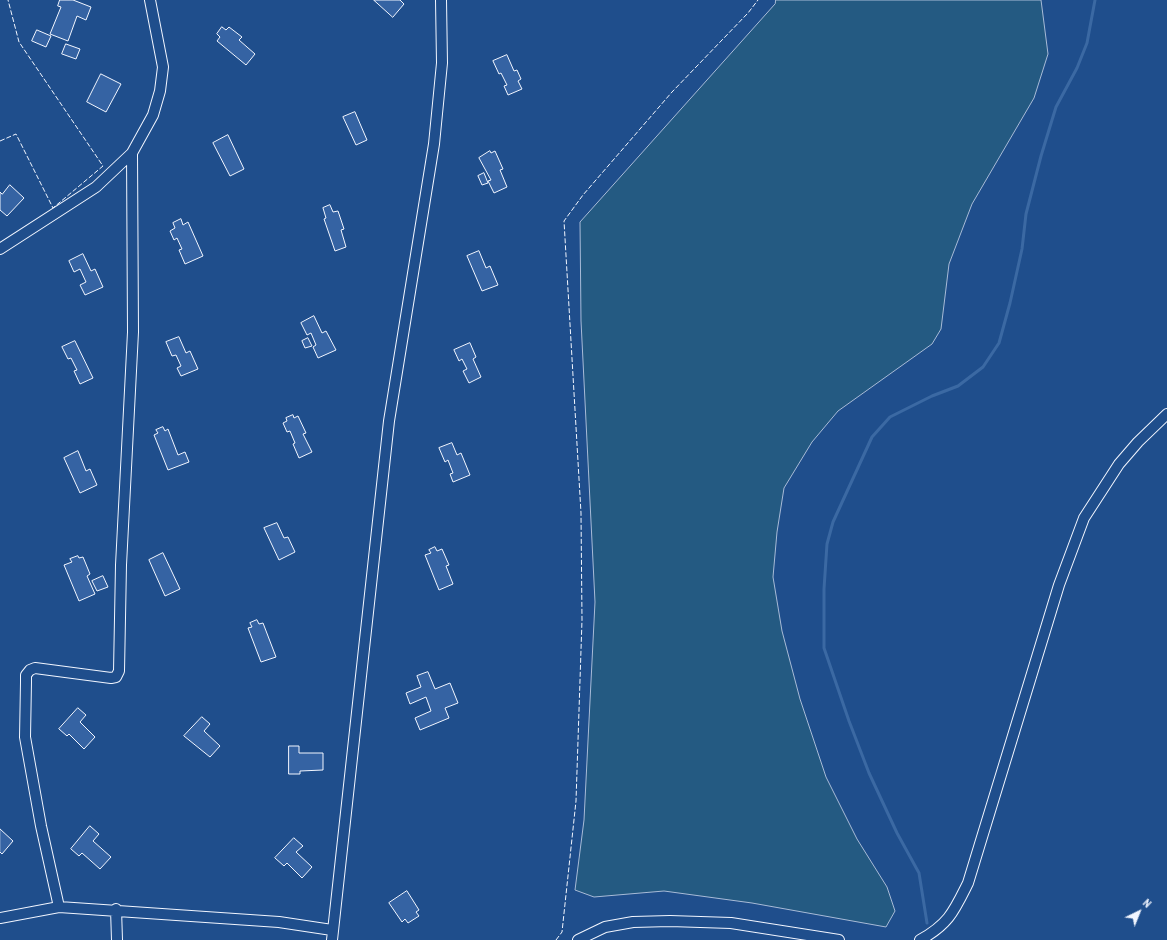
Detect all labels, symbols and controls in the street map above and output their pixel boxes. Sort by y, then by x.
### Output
north arrow [1119,892,1159,932]
text: N [1140,896,1154,911]

